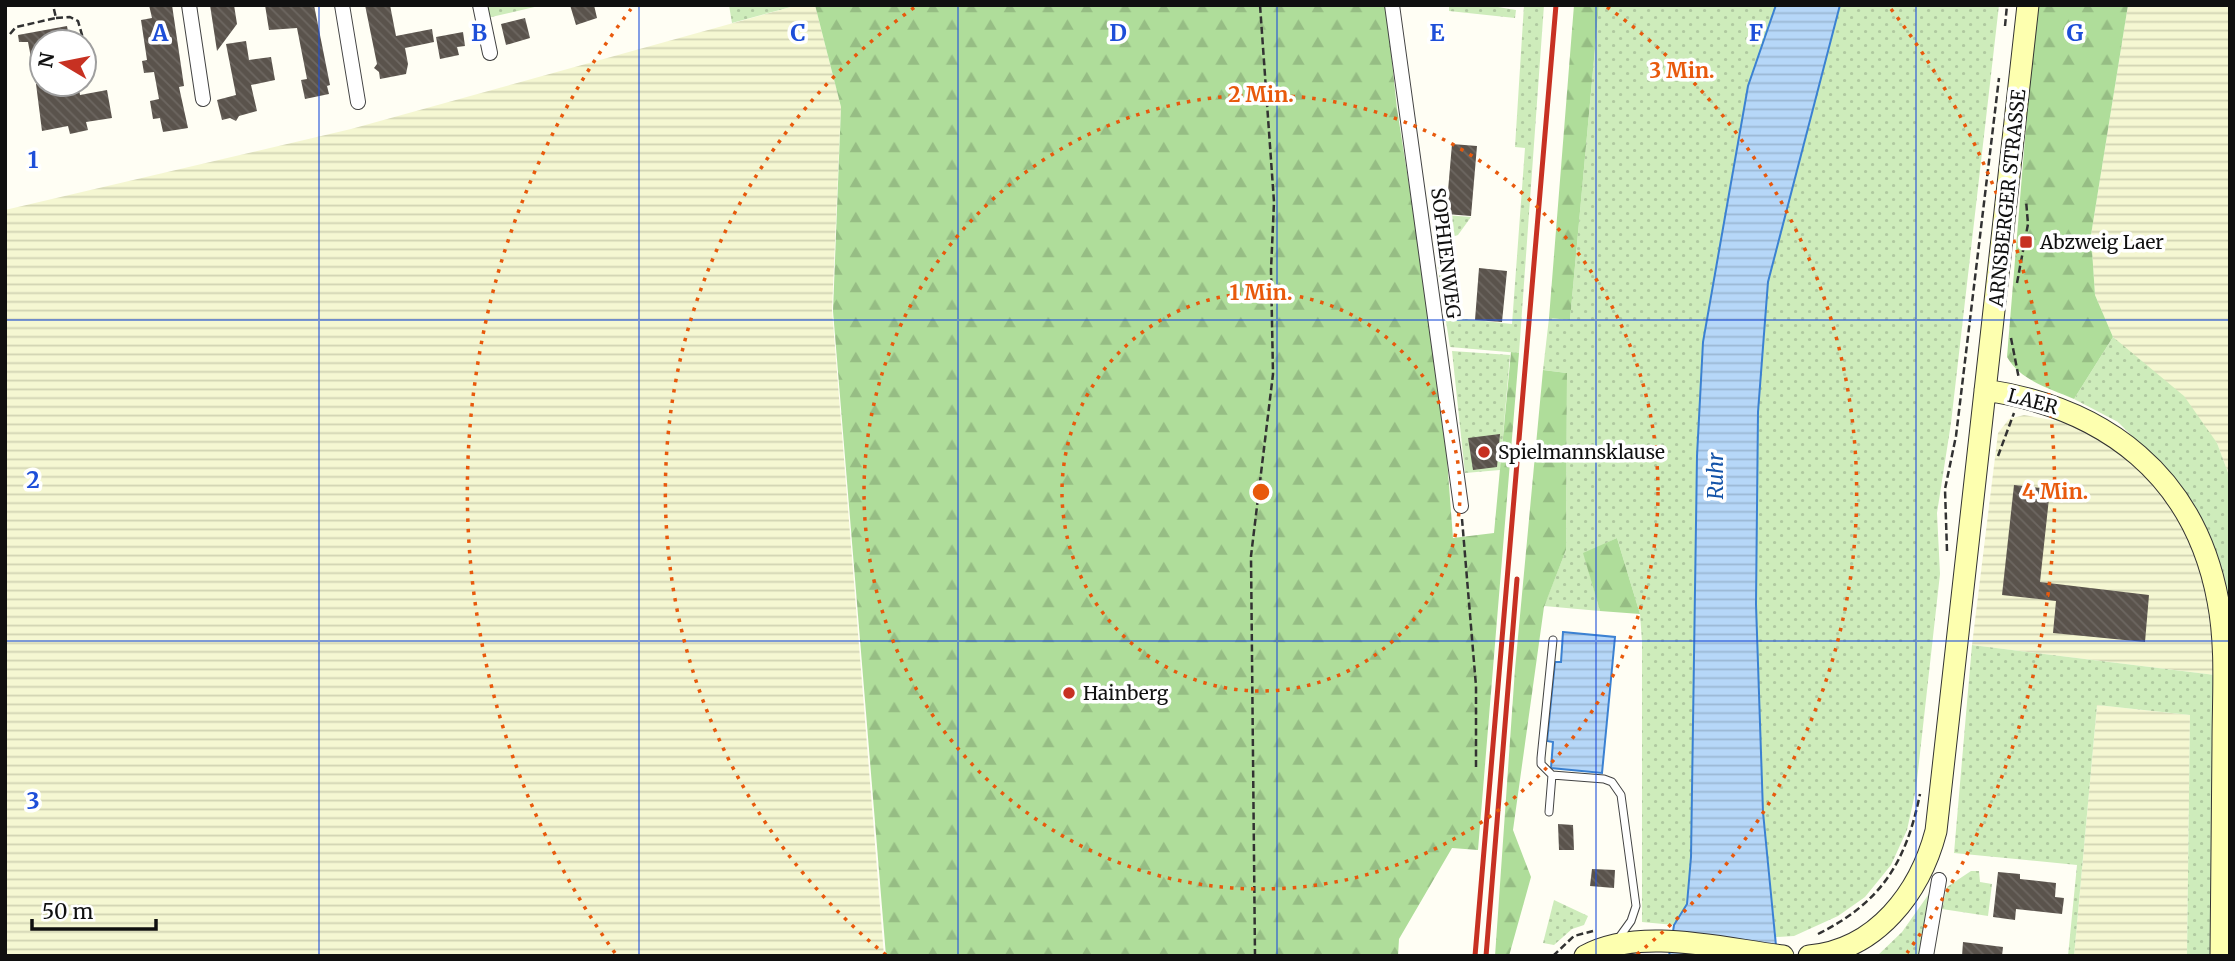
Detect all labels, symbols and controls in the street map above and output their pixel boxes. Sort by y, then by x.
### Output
text: A [151,18,169,47]
text: B [471,18,487,47]
text: C [790,18,806,47]
text: D [1109,18,1127,47]
text: E [1429,18,1445,47]
text: F [1749,18,1763,47]
text: G [2067,18,2084,47]
north arrow [28,28,98,98]
text: N [33,51,59,70]
text: 3 Min. [1649,57,1715,84]
text: 2 Min. [1228,81,1294,108]
street label: ARNSBERGER STRASSE [1984,88,2030,309]
text: 1 [28,145,39,174]
street label: SOPHIENWEG [1426,186,1466,320]
place label: Abzweig Laer [2039,230,2164,254]
marker: Abzweig Laer [2018,234,2034,250]
text: 1 Min. [1230,279,1292,306]
street label: LAER [2005,383,2061,419]
place label: Spielmannsklause [1498,440,1665,464]
marker: Spielmannsklause [1476,444,1492,460]
water label: Ruhr [1702,452,1729,500]
text: 2 [26,465,40,494]
text: 4 Min. [2022,478,2088,505]
centre of rings [1249,480,1273,504]
place label: Hainberg [1083,681,1169,705]
marker: Hainberg [1061,685,1077,701]
text: 3 [26,786,40,815]
scale bar [32,888,156,932]
text: 50 m [42,898,93,925]

